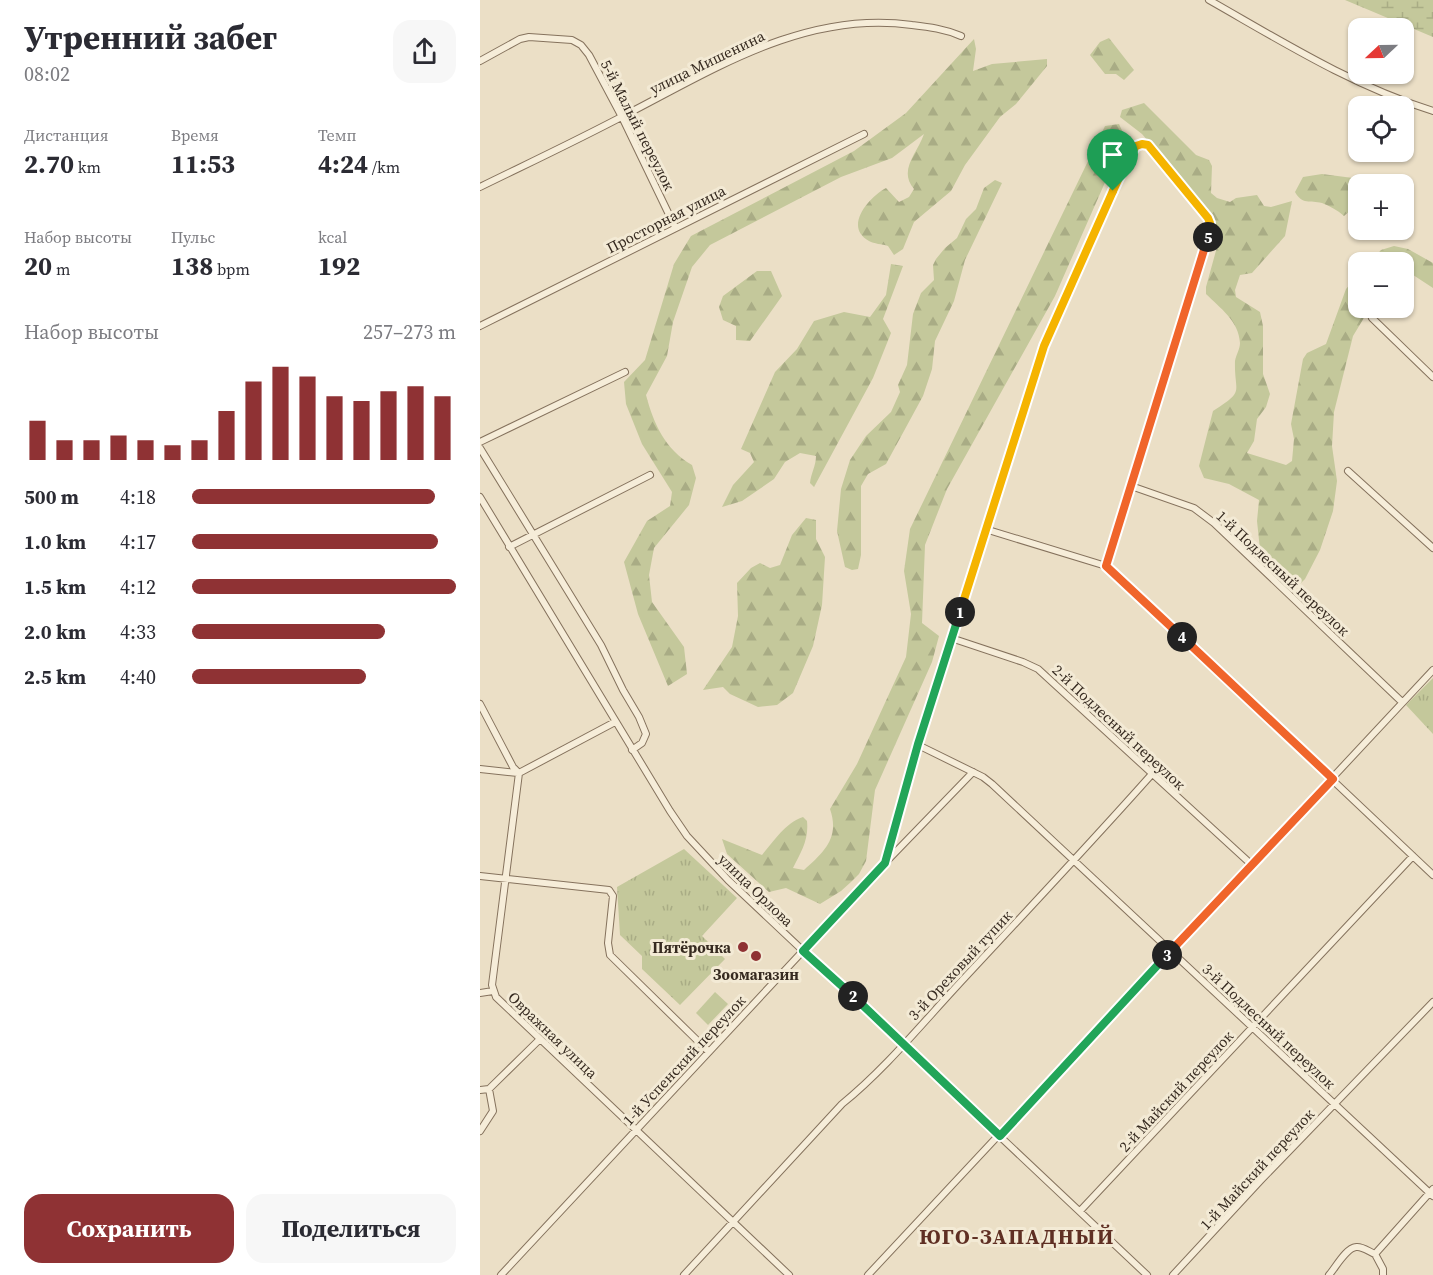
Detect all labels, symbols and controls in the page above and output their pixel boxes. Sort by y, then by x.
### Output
text: Утренний забег [24,15,277,60]
north arrow [1348,18,1414,84]
map controls [1348,18,1414,318]
button: share [393,20,456,83]
street label: улица Мишенина [646,25,768,99]
street label: 5-й Малый переулок [596,56,680,195]
text: 08:02 [24,60,70,88]
button: locate [1348,96,1414,162]
text: Дистанция [24,124,108,146]
text: Время [171,124,219,146]
text: Темп [318,124,357,146]
pin [1087,129,1138,191]
icon: arrive [1096,138,1129,171]
text: 2.70 [24,146,74,182]
text: 11:53 [171,146,235,182]
text: 4:24 [318,146,368,182]
text: km [74,156,101,178]
text: /km [368,156,400,178]
button: + [1348,174,1414,240]
street label: Просторная улица [603,180,729,258]
pin: 5 [1193,222,1223,252]
text: Набор высоты [24,226,132,248]
text: Пульс [171,226,215,248]
text: kcal [318,226,347,248]
text: 5 [1204,226,1212,248]
text: 20 [24,248,52,284]
text: 138 [171,248,213,284]
text: 192 [318,248,360,284]
button: − [1348,252,1414,318]
text: m [52,258,70,280]
text: bpm [213,258,250,280]
text: Набор высоты [24,318,159,346]
text: 257–273 m [363,318,456,346]
text: 500 m [24,483,79,511]
text: 4:18 [120,483,156,511]
street label: 1-й Подлесный переулок [1212,506,1355,641]
text: 1.0 km [24,528,86,556]
text: 4:17 [120,528,156,556]
text: 1.5 km [24,573,86,601]
text: 4:12 [120,573,156,601]
pin: 1 [945,597,975,627]
text: 1 [956,601,964,623]
text: 2.0 km [24,618,86,646]
text: 4:33 [120,618,156,646]
pin: 4 [1167,622,1197,652]
text: 4 [1178,626,1186,648]
street label: 2-й Подлесный переулок [1048,660,1191,795]
text: 2.5 km [24,663,86,691]
text: 4:40 [120,663,156,691]
street label: улица Орлова [714,849,798,931]
street label: 3-й Ореховый тупик [903,905,1017,1025]
place label: Пятёрочка [652,937,732,958]
marker: Пятёрочка [736,940,750,954]
pin: 3 [1152,940,1182,970]
text: 3 [1163,944,1171,966]
marker: Зоомагазин [749,949,763,963]
street label: 3-й Подлесный переулок [1198,959,1341,1094]
place label: Зоомагазин [713,964,799,985]
pin: 2 [838,981,868,1011]
text: 2 [849,985,857,1007]
street label: Овражная улица [504,987,603,1083]
street label: 1-й Успенский переулок [618,990,751,1130]
street label: 2-й Майский переулок [1114,1025,1238,1156]
street label: 1-й Майский переулок [1195,1103,1319,1234]
button: Сохранить [24,1194,234,1263]
button: Поделиться [246,1194,456,1263]
district label: ЮГО-ЗАПАДНЫЙ [919,1222,1115,1251]

